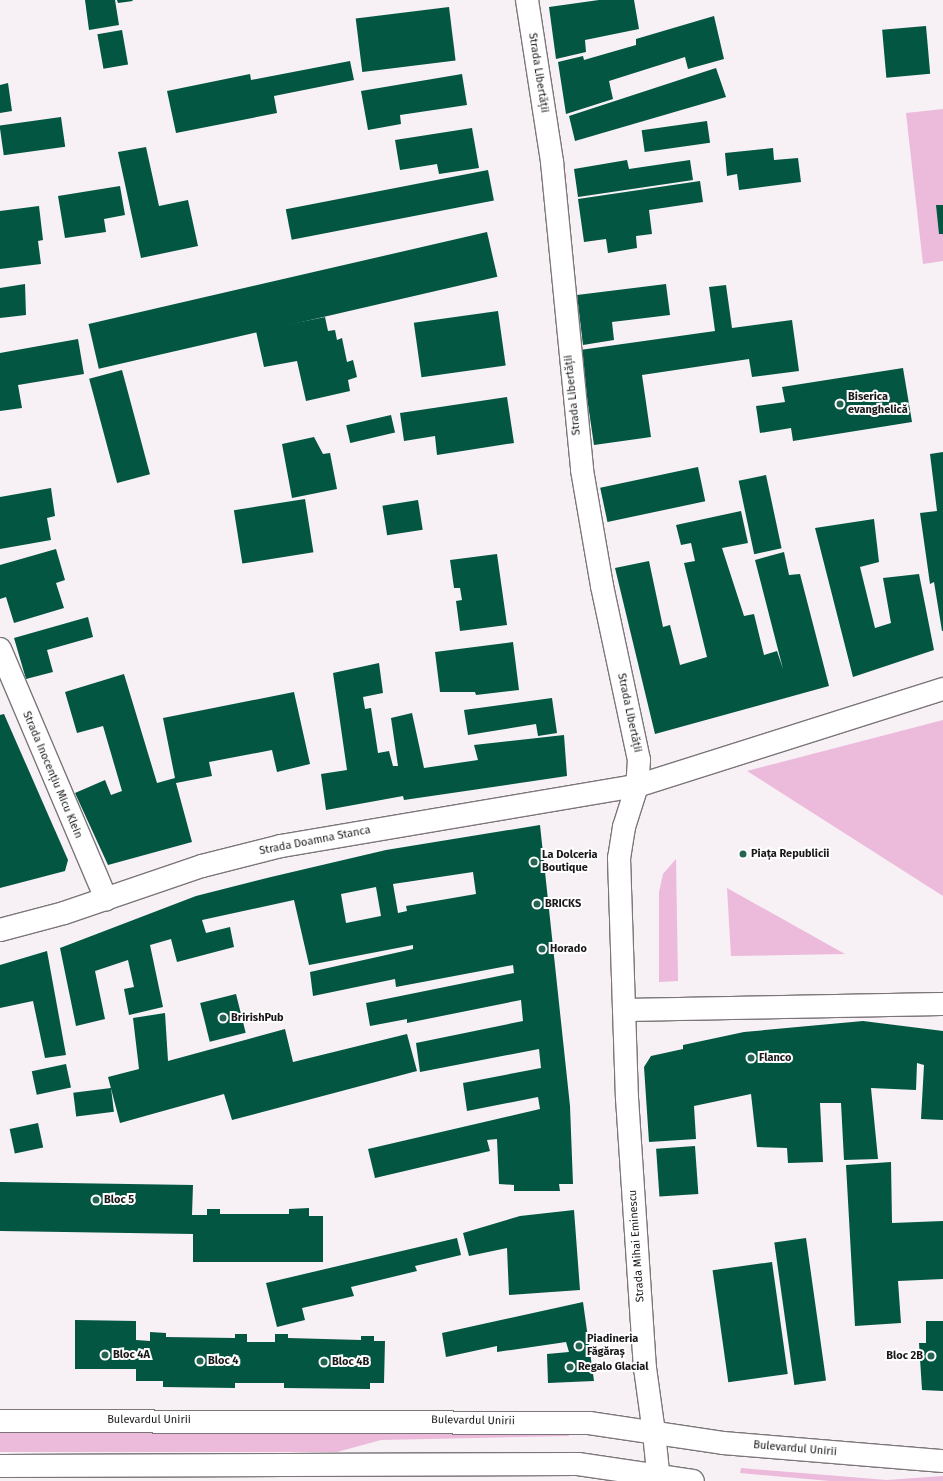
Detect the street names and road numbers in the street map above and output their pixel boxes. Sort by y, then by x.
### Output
street label: Strada Libertății [525,32,551,114]
street label: Strada Libertății [562,354,584,436]
street label: Strada Libertății [614,672,644,754]
street label: Strada Inocențiu Micu Klein [19,710,85,840]
street label: Strada Doamna Stanca [258,824,372,858]
street label: Strada Mihai Eminescu [626,1189,648,1303]
street label: Bulevardul Unirii [107,1413,191,1427]
street label: Bulevardul Unirii [431,1414,515,1428]
street label: Bulevardul Unirii [753,1439,837,1459]

